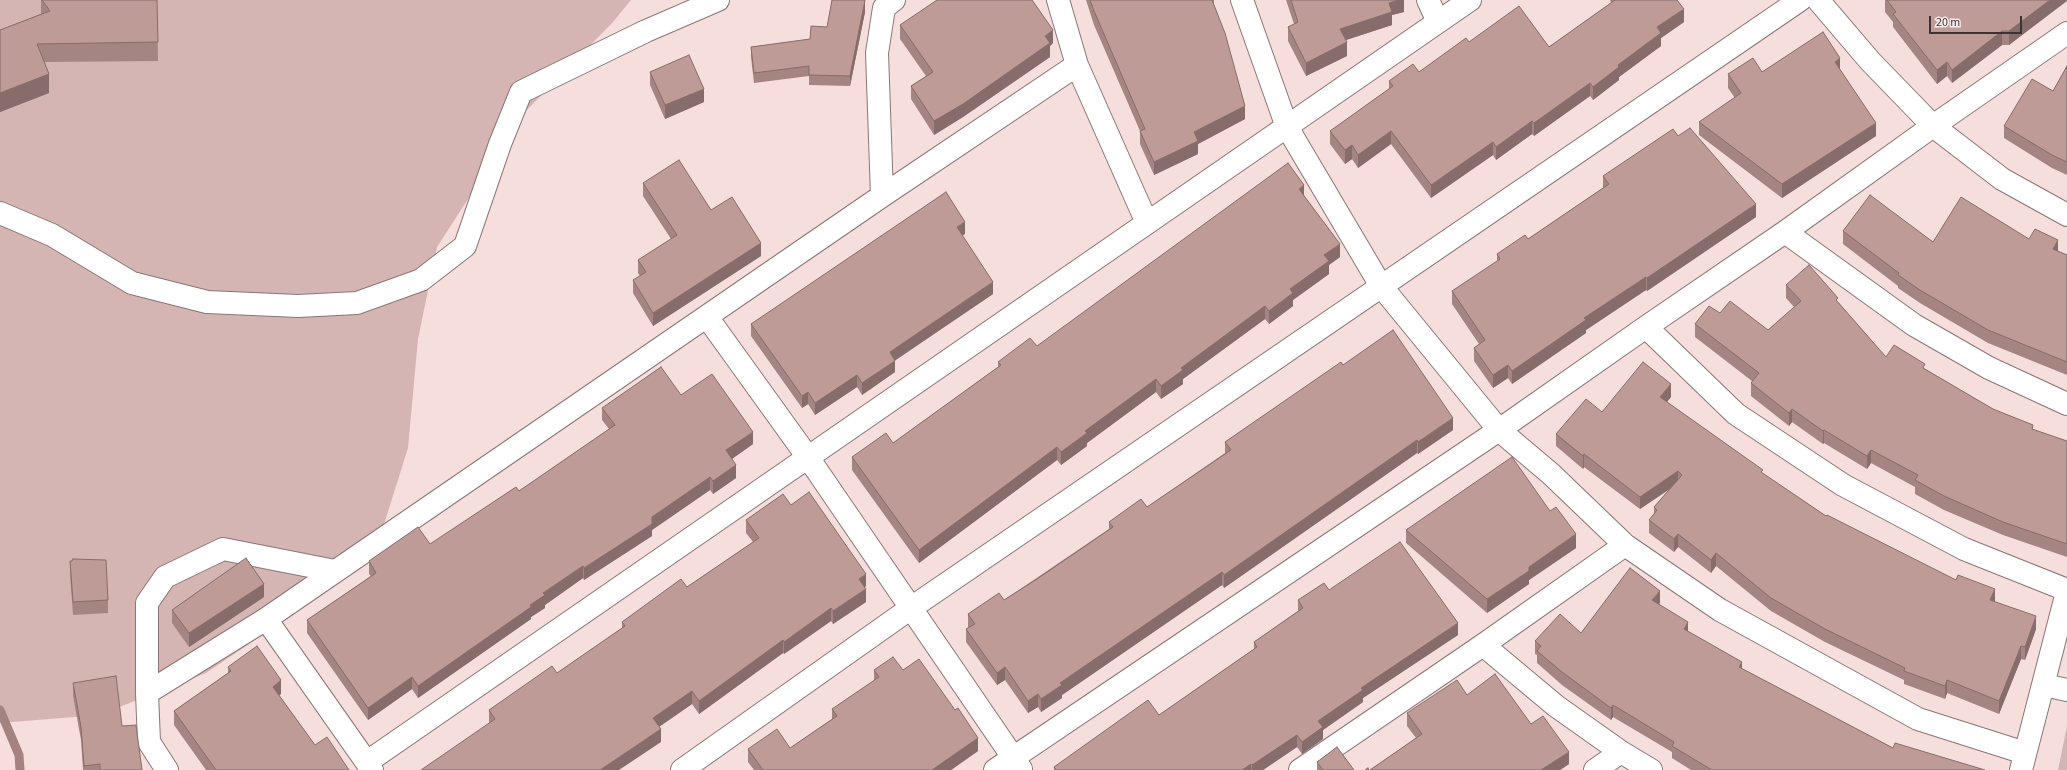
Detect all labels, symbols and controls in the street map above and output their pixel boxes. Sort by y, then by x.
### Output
scale bar [1931,8,2024,34]
text: 20 m [1936,14,1960,31]

